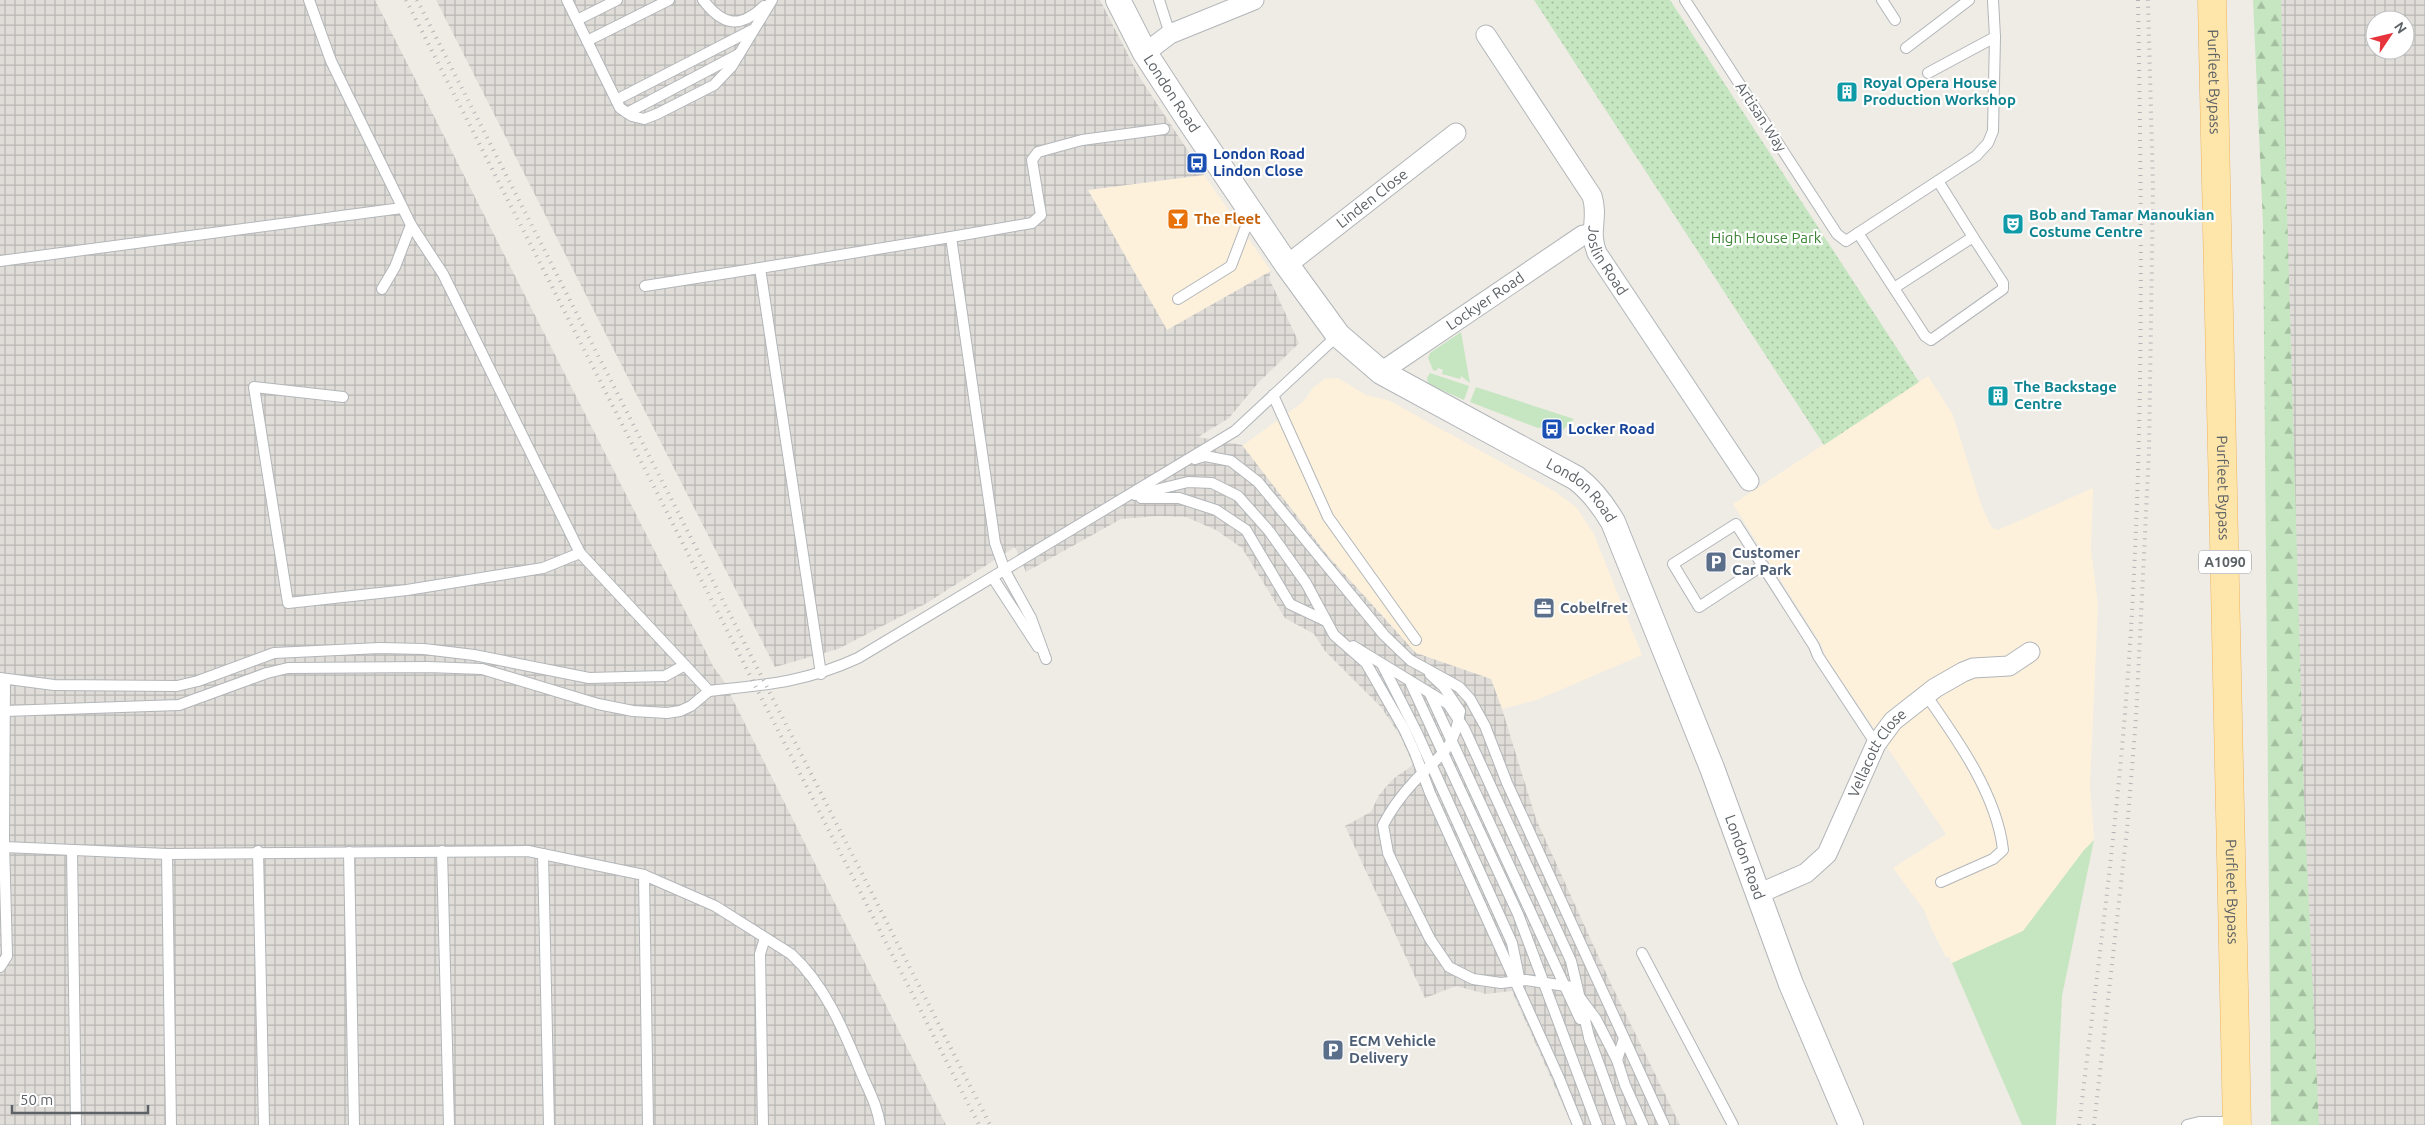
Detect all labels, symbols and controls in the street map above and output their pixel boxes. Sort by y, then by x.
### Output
north arrow [2365,10,2415,60]
text: N [2391,19,2410,36]
street label: Purfleet Bypass [2205,29,2224,135]
street label: London Road [1140,51,1203,135]
place label: Royal Opera House Production Workshop [1863,74,2016,108]
street label: Artisan Way [1733,79,1790,155]
building icon: Royal Opera House Production Workshop [1835,80,1859,104]
place label: London Road Lindon Close [1213,145,1305,179]
bus stop icon: London Road Lindon Close [1185,151,1209,175]
street label: Linden Close [1333,165,1411,231]
place label: Bob and Tamar Manoukian Costume Centre [2029,206,2215,240]
bar icon: The Fleet [1166,207,1190,231]
place label: The Fleet [1194,210,1261,227]
theatre icon: Bob and Tamar Manoukian Costume Centre [2001,212,2025,236]
street label: Joslin Road [1585,225,1632,298]
park label: High House Park [1711,229,1822,246]
street label: Lockyer Road [1443,269,1527,333]
place label: The Backstage Centre [2014,378,2117,412]
building icon: The Backstage Centre [1986,384,2010,408]
bus stop icon: Locker Road [1540,417,1564,441]
place label: Locker Road [1568,420,1655,437]
street label: Purfleet Bypass [2214,435,2233,541]
street label: London Road [1544,455,1620,525]
place label: Customer Car Park [1732,544,1801,578]
parking icon: Customer Car Park [1704,550,1728,574]
road number: A1090 [2199,550,2251,574]
office icon: Cobelfret [1532,596,1556,620]
place label: Cobelfret [1560,599,1629,616]
street label: Vellacott Close [1844,705,1909,800]
street label: London Road [1722,812,1768,902]
street label: Purfleet Bypass [2223,839,2242,944]
place label: ECM Vehicle Delivery [1349,1032,1436,1066]
parking icon: ECM Vehicle Delivery [1321,1038,1345,1062]
scale bar [12,1082,149,1114]
text: 50 m [20,1091,53,1108]

